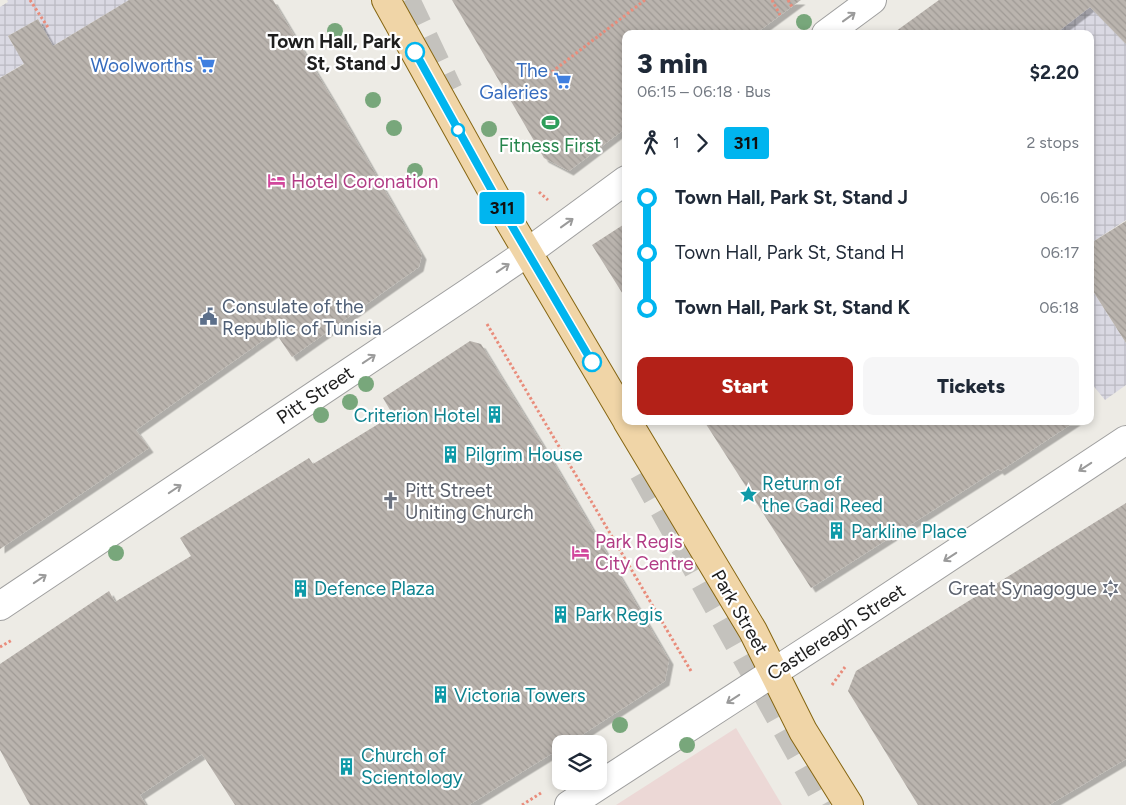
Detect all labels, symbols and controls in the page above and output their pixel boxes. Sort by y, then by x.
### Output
one-way arrow [842,12,856,22]
place label: Town Hall, Park St, Stand J [267,30,402,75]
marker: Town Hall, Park St, Stand J [405,42,425,62]
text: 3 min [637,46,708,80]
place label: Woolworths [91,54,193,77]
supermarket icon: Woolworths [197,55,217,75]
place label: The Galeries [479,59,548,104]
text: $2.20 [1029,61,1079,84]
supermarket icon: The Galeries [552,71,572,91]
text: 06:15 – 06:18 · Bus [637,82,771,101]
sports icon: Fitness First [540,112,560,132]
unlabelled marker [451,123,465,137]
icon: walk [637,129,665,157]
icon: forward [688,129,716,157]
text: 311 [734,132,759,154]
text: 1 [673,133,680,152]
text: 2 stops [1026,133,1079,152]
place label: Fitness First [499,134,601,157]
place label: Hotel Coronation [291,170,438,193]
hotel icon: Hotel Coronation [267,171,287,191]
text: Town Hall, Park St, Stand J [675,186,908,209]
text: 06:16 [1040,188,1079,207]
line badge: 311 [473,192,531,224]
text: 311 [489,197,515,219]
one-way arrow [560,218,574,228]
text: Town Hall, Park St, Stand H [675,241,904,264]
text: 06:17 [1040,243,1079,262]
one-way arrow [496,263,510,273]
place label: Consulate of the Republic of Tunisia [222,295,382,340]
text: Town Hall, Park St, Stand K [675,296,910,319]
text: 06:18 [1039,298,1079,317]
public building icon: Consulate of the Republic of Tunisia [198,307,218,327]
unlabelled marker [582,352,602,372]
one-way arrow [361,354,375,364]
button: Start [637,357,853,415]
button: Tickets [863,357,1079,415]
street label: Pitt Street [272,361,358,429]
place label: Criterion Hotel [354,404,480,427]
building icon: Criterion Hotel [484,405,504,425]
place label: Pilgrim House [465,443,583,466]
building icon: Pilgrim House [441,444,461,464]
one-way arrow [1079,463,1093,473]
place label: Return of the Gadi Reed [762,472,883,517]
place label: Pitt Street Uniting Church [405,479,534,524]
one-way arrow [168,484,182,494]
place icon: Return of the Gadi Reed [738,484,758,504]
church icon: Pitt Street Uniting Church [381,491,401,511]
place label: Parkline Place [851,520,967,543]
building icon: Parkline Place [827,521,847,541]
place label: Park Regis City Centre [595,530,694,575]
hotel icon: Park Regis City Centre [571,542,591,562]
one-way arrow [943,552,957,562]
street label: Park Street [707,566,773,658]
one-way arrow [33,574,47,584]
place label: Defence Plaza [314,577,435,600]
place label: Great Synagogue [948,577,1097,600]
building icon: Defence Plaza [290,578,310,598]
synagogue icon: Great Synagogue [1101,578,1121,598]
street label: Castlereagh Street [763,579,909,685]
place label: Park Regis [575,603,663,626]
building icon: Park Regis [551,604,571,624]
place label: Victoria Towers [454,684,586,707]
building icon: Victoria Towers [430,685,450,705]
one-way arrow [727,694,741,704]
map controls [552,735,607,790]
button: layers [552,735,607,790]
place label: Church of Scientology [361,744,463,789]
building icon: Church of Scientology [337,756,357,776]

